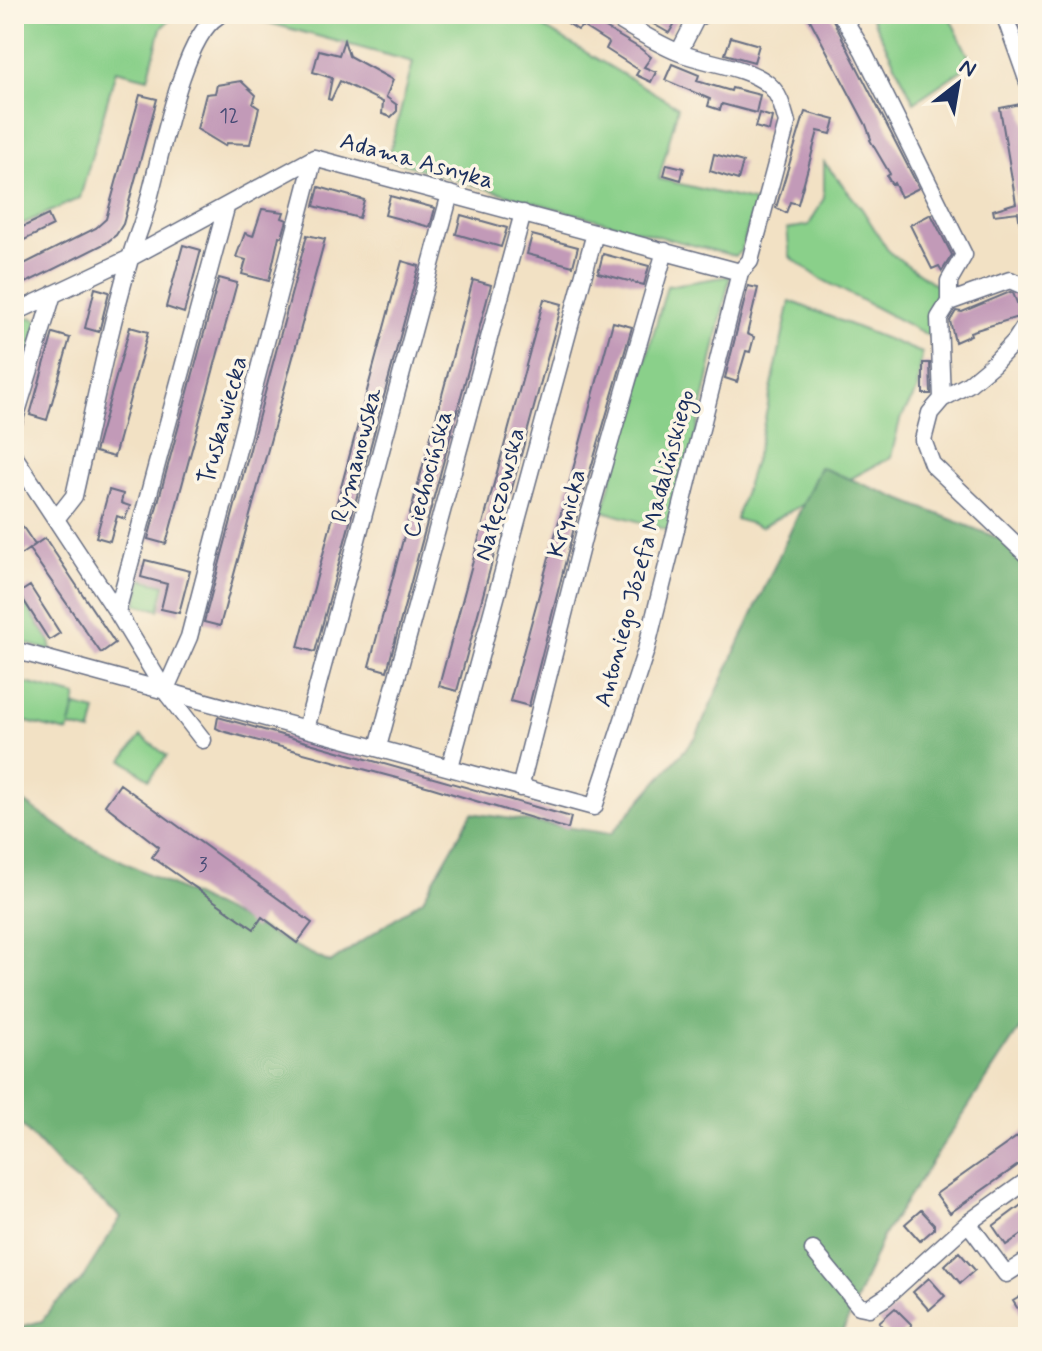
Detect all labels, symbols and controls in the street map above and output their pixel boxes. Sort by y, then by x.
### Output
north arrow [918,44,998,124]
text: N [954,53,981,84]
house number: 12 [219,103,239,130]
street label: Adama Asnyka [336,126,497,197]
street label: Truskawiecka [191,353,255,488]
street label: Rymanowska [325,384,390,526]
street label: Antoniego Józefa Madalińskiego [588,386,705,711]
street label: Ciechocińska [397,407,460,541]
street label: Nałęczowska [468,425,533,564]
street label: Krynicka [541,466,594,561]
house number: 3 [198,852,208,879]

